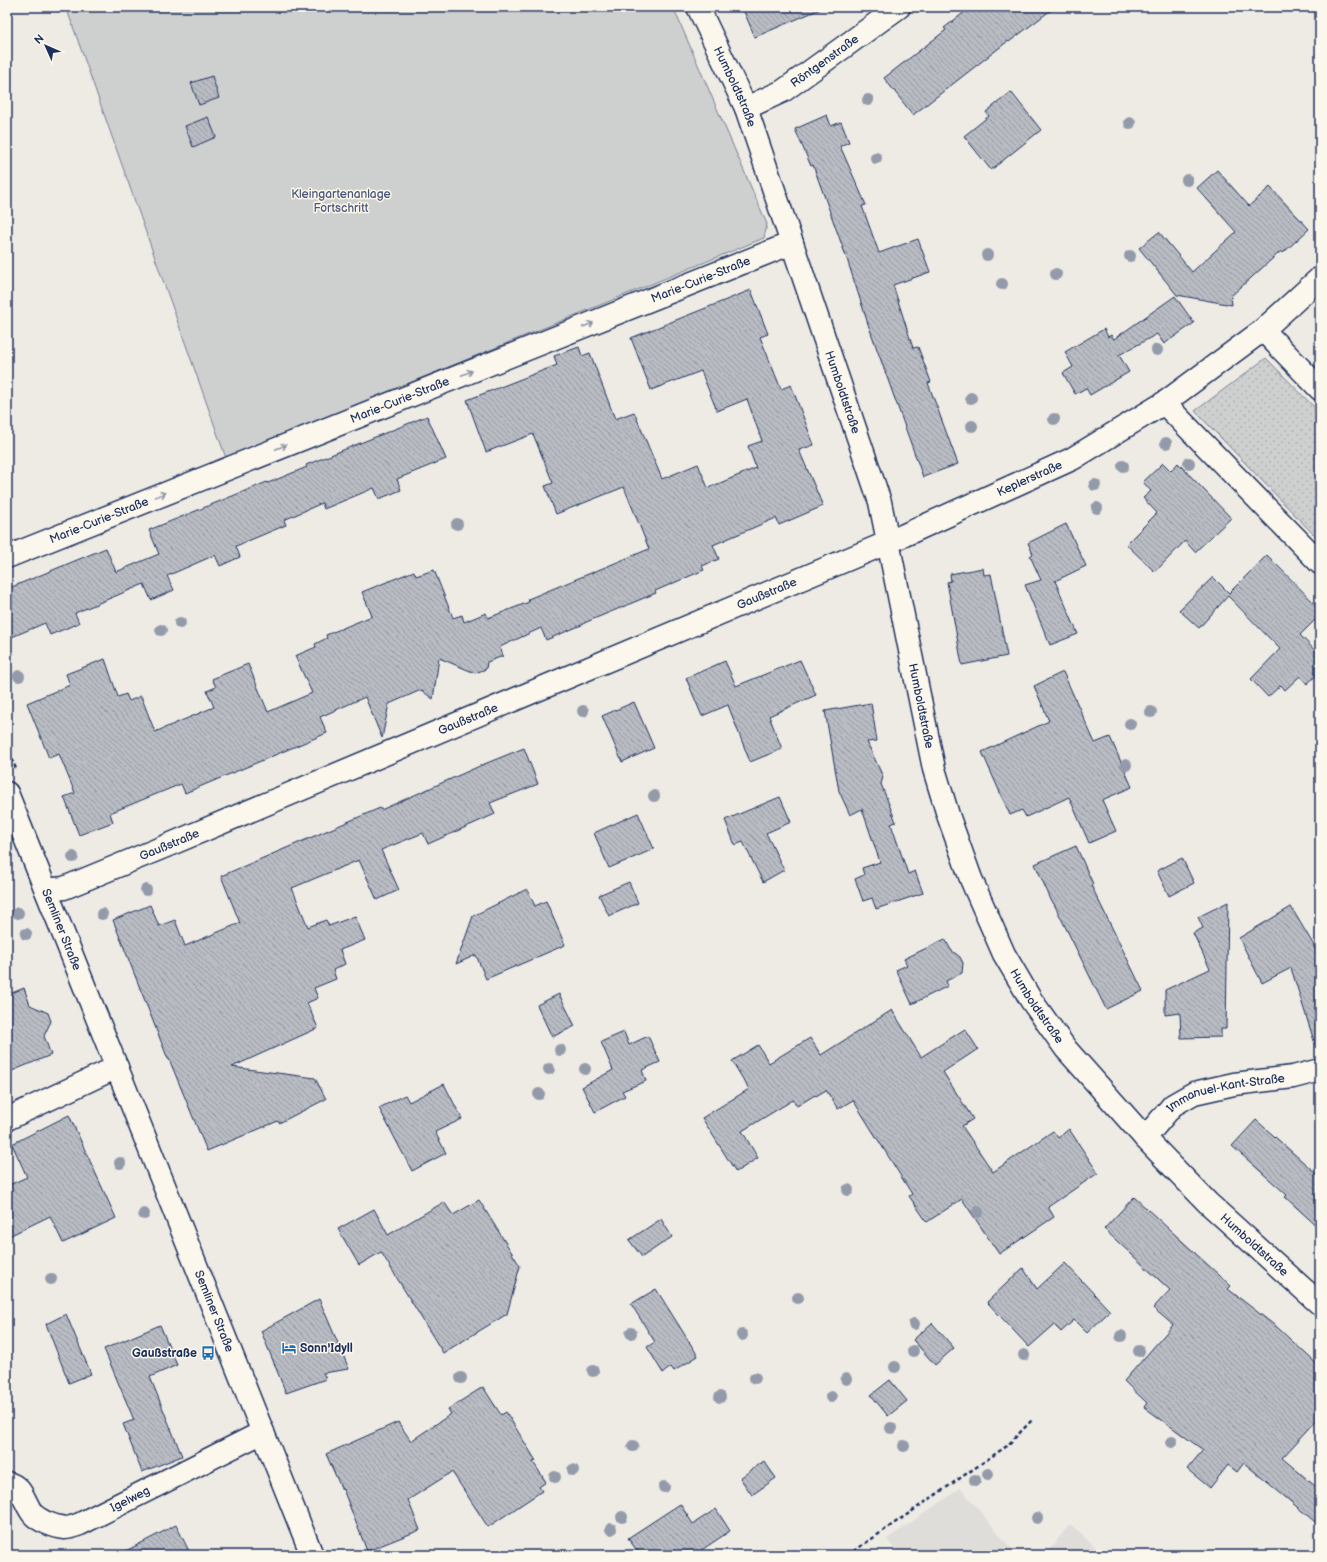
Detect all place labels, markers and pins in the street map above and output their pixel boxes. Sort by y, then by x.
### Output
hotel icon: Sonn'Idyll [281,1340,297,1356]
place label: Sonn'Idyll [300,1341,353,1356]
bus stop icon: Gaußstraße [200,1345,216,1361]
place label: Gaußstraße [132,1346,197,1361]

